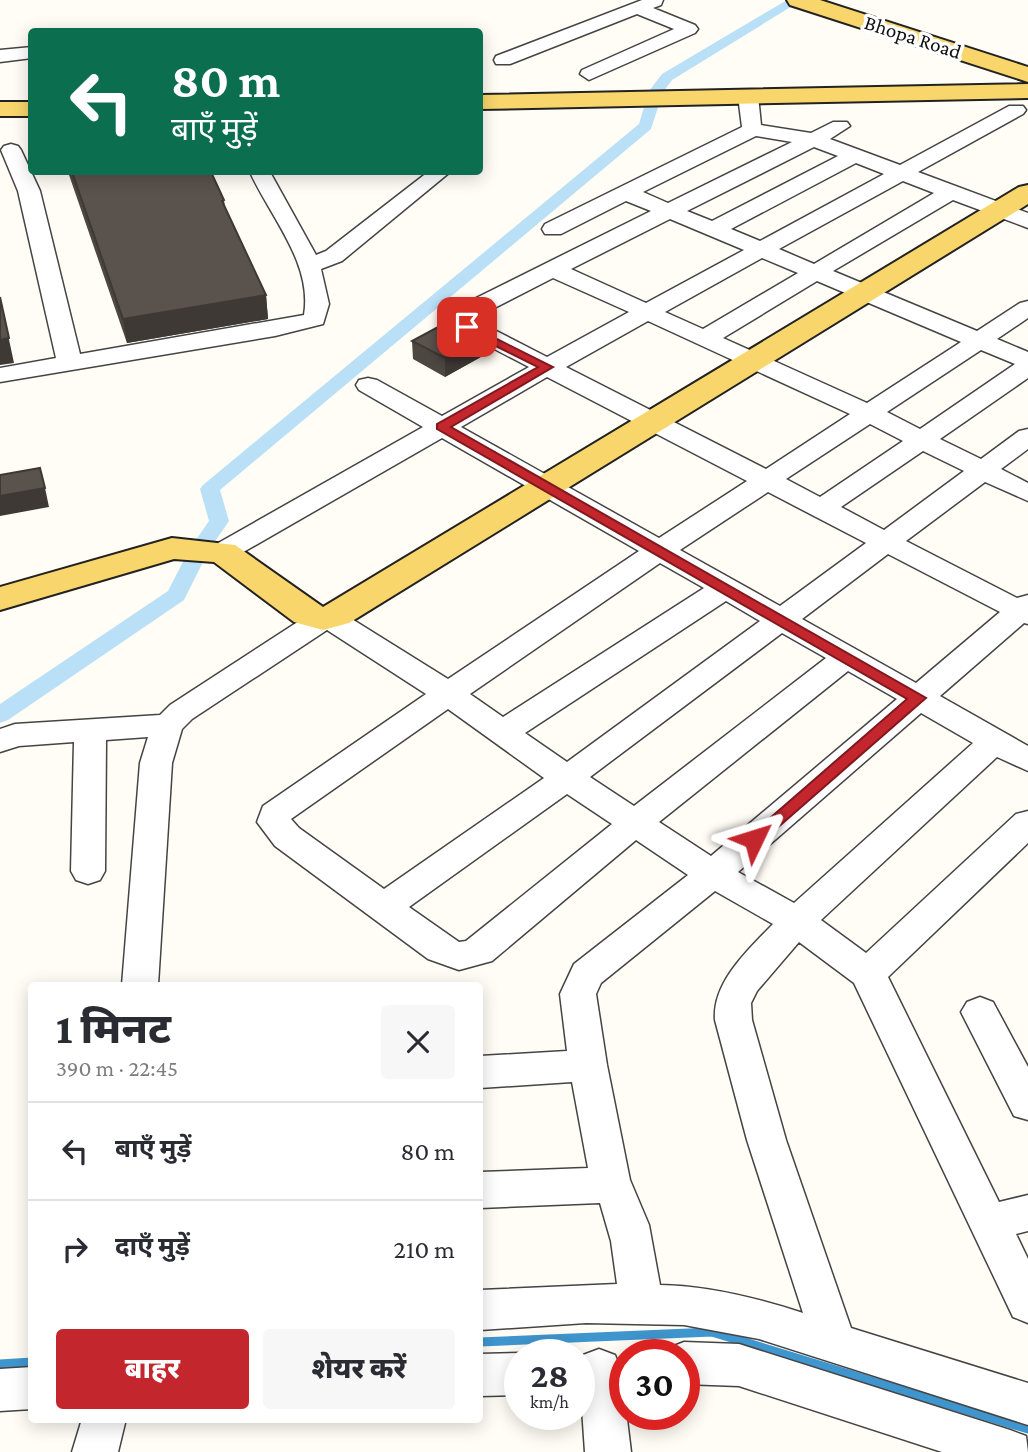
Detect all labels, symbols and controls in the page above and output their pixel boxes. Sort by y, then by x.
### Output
street label: Bhopa Road [862,10,964,64]
text: 80 m [171,53,280,108]
icon: left [56,56,147,147]
text: बाएँ मुड़ें [171,111,258,147]
pin [437,297,497,357]
icon: arrive [448,308,486,346]
position arrow [717,802,791,876]
text: 1 मिनट [56,1005,171,1052]
button: close [381,1005,455,1079]
text: 390 m · 22:45 [56,1055,178,1081]
icon: left [56,1132,94,1170]
text: बाएँ मुड़ें [115,1134,191,1163]
text: 80 m [401,1137,455,1166]
icon: right [56,1230,94,1268]
text: दाएँ मुड़ें [115,1232,190,1261]
text: 210 m [394,1235,455,1264]
button: बाहर [56,1329,249,1409]
button: शेयर करें [263,1329,455,1409]
speed limit sign: 30 [609,1339,700,1430]
text: 28 [530,1356,569,1395]
text: km/h [530,1392,569,1412]

